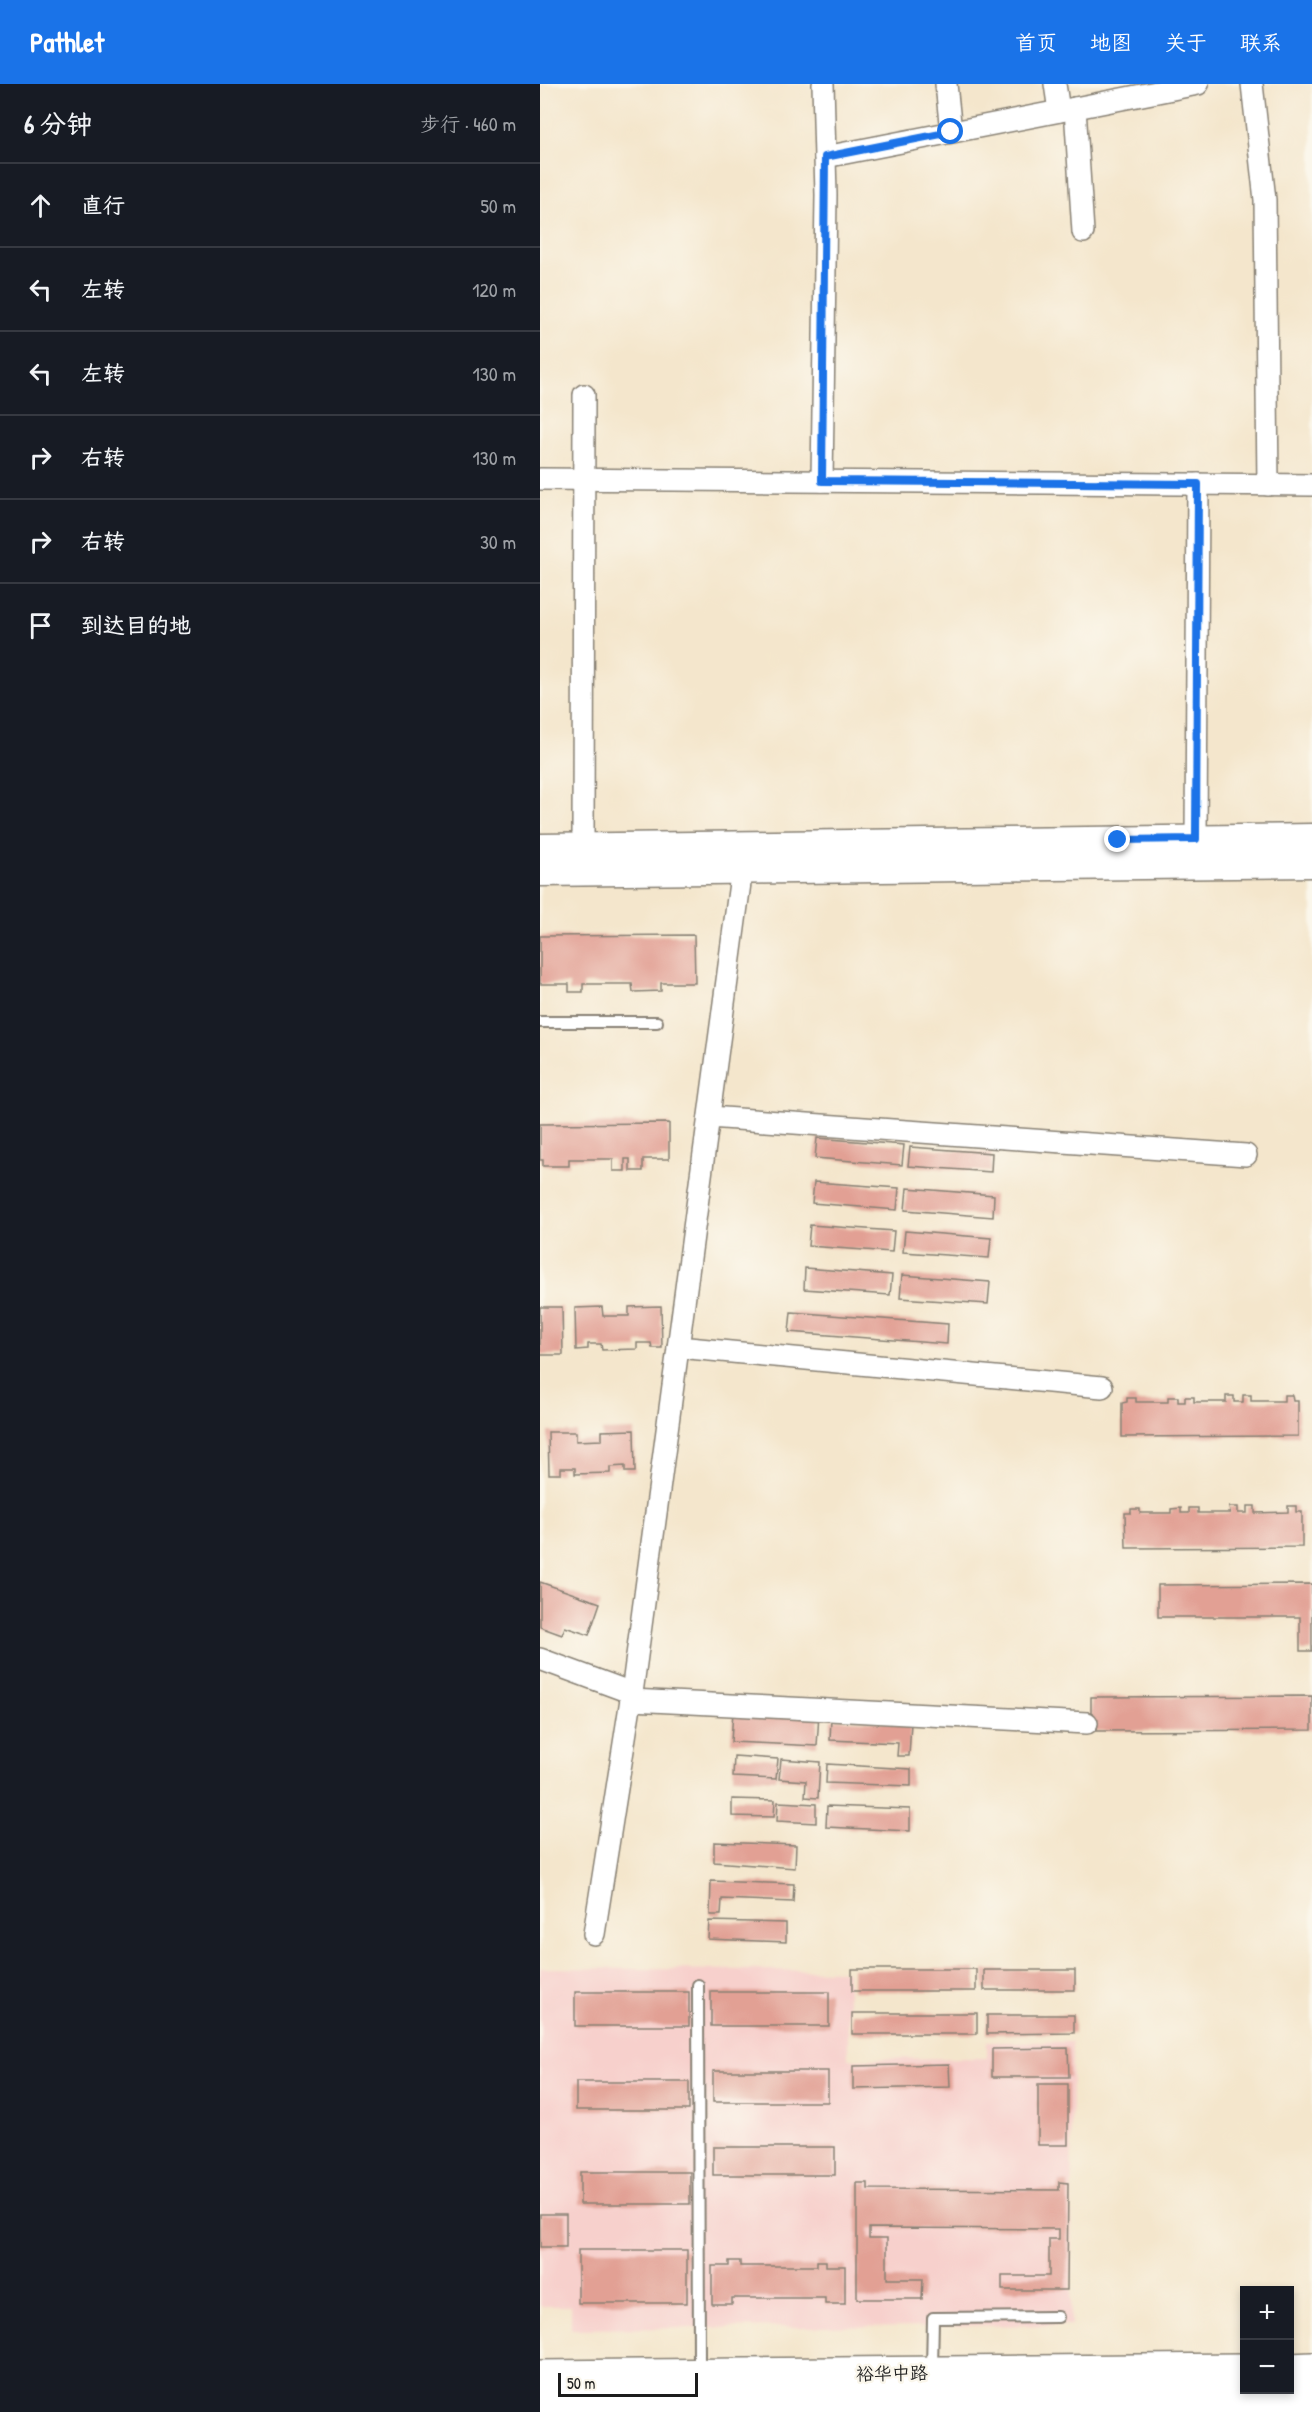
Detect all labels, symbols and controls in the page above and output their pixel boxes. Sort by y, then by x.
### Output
text: Pathlet [30,23,104,61]
text: 首页 [1015,28,1057,57]
text: 地图 [1090,28,1132,57]
text: 关于 [1165,28,1207,57]
text: 联系 [1240,28,1282,57]
text: 6 分钟 [24,106,92,141]
text: 步行 · 460 m [420,110,516,137]
route start [937,118,963,144]
icon: ahead [24,189,57,222]
text: 直行 [81,190,125,220]
text: 50 m [480,192,516,219]
icon: left [24,273,57,306]
text: 左转 [81,274,125,304]
text: 120 m [472,276,516,303]
icon: left [24,357,57,390]
text: 左转 [81,358,125,388]
text: 130 m [473,360,516,387]
icon: right [24,441,57,474]
text: 右转 [81,442,125,472]
text: 130 m [473,444,516,471]
icon: right [24,525,57,558]
text: 右转 [81,526,125,556]
text: 30 m [480,528,516,555]
icon: arrive [24,609,57,642]
text: 到达目的地 [81,610,191,640]
route end [1104,826,1130,852]
map controls [1240,2286,1294,2394]
button: + [1240,2286,1294,2340]
button: − [1240,2340,1294,2394]
street label: 裕华中路 [856,2360,928,2386]
scale bar [558,2370,698,2398]
text: 50 m [567,2372,596,2394]

